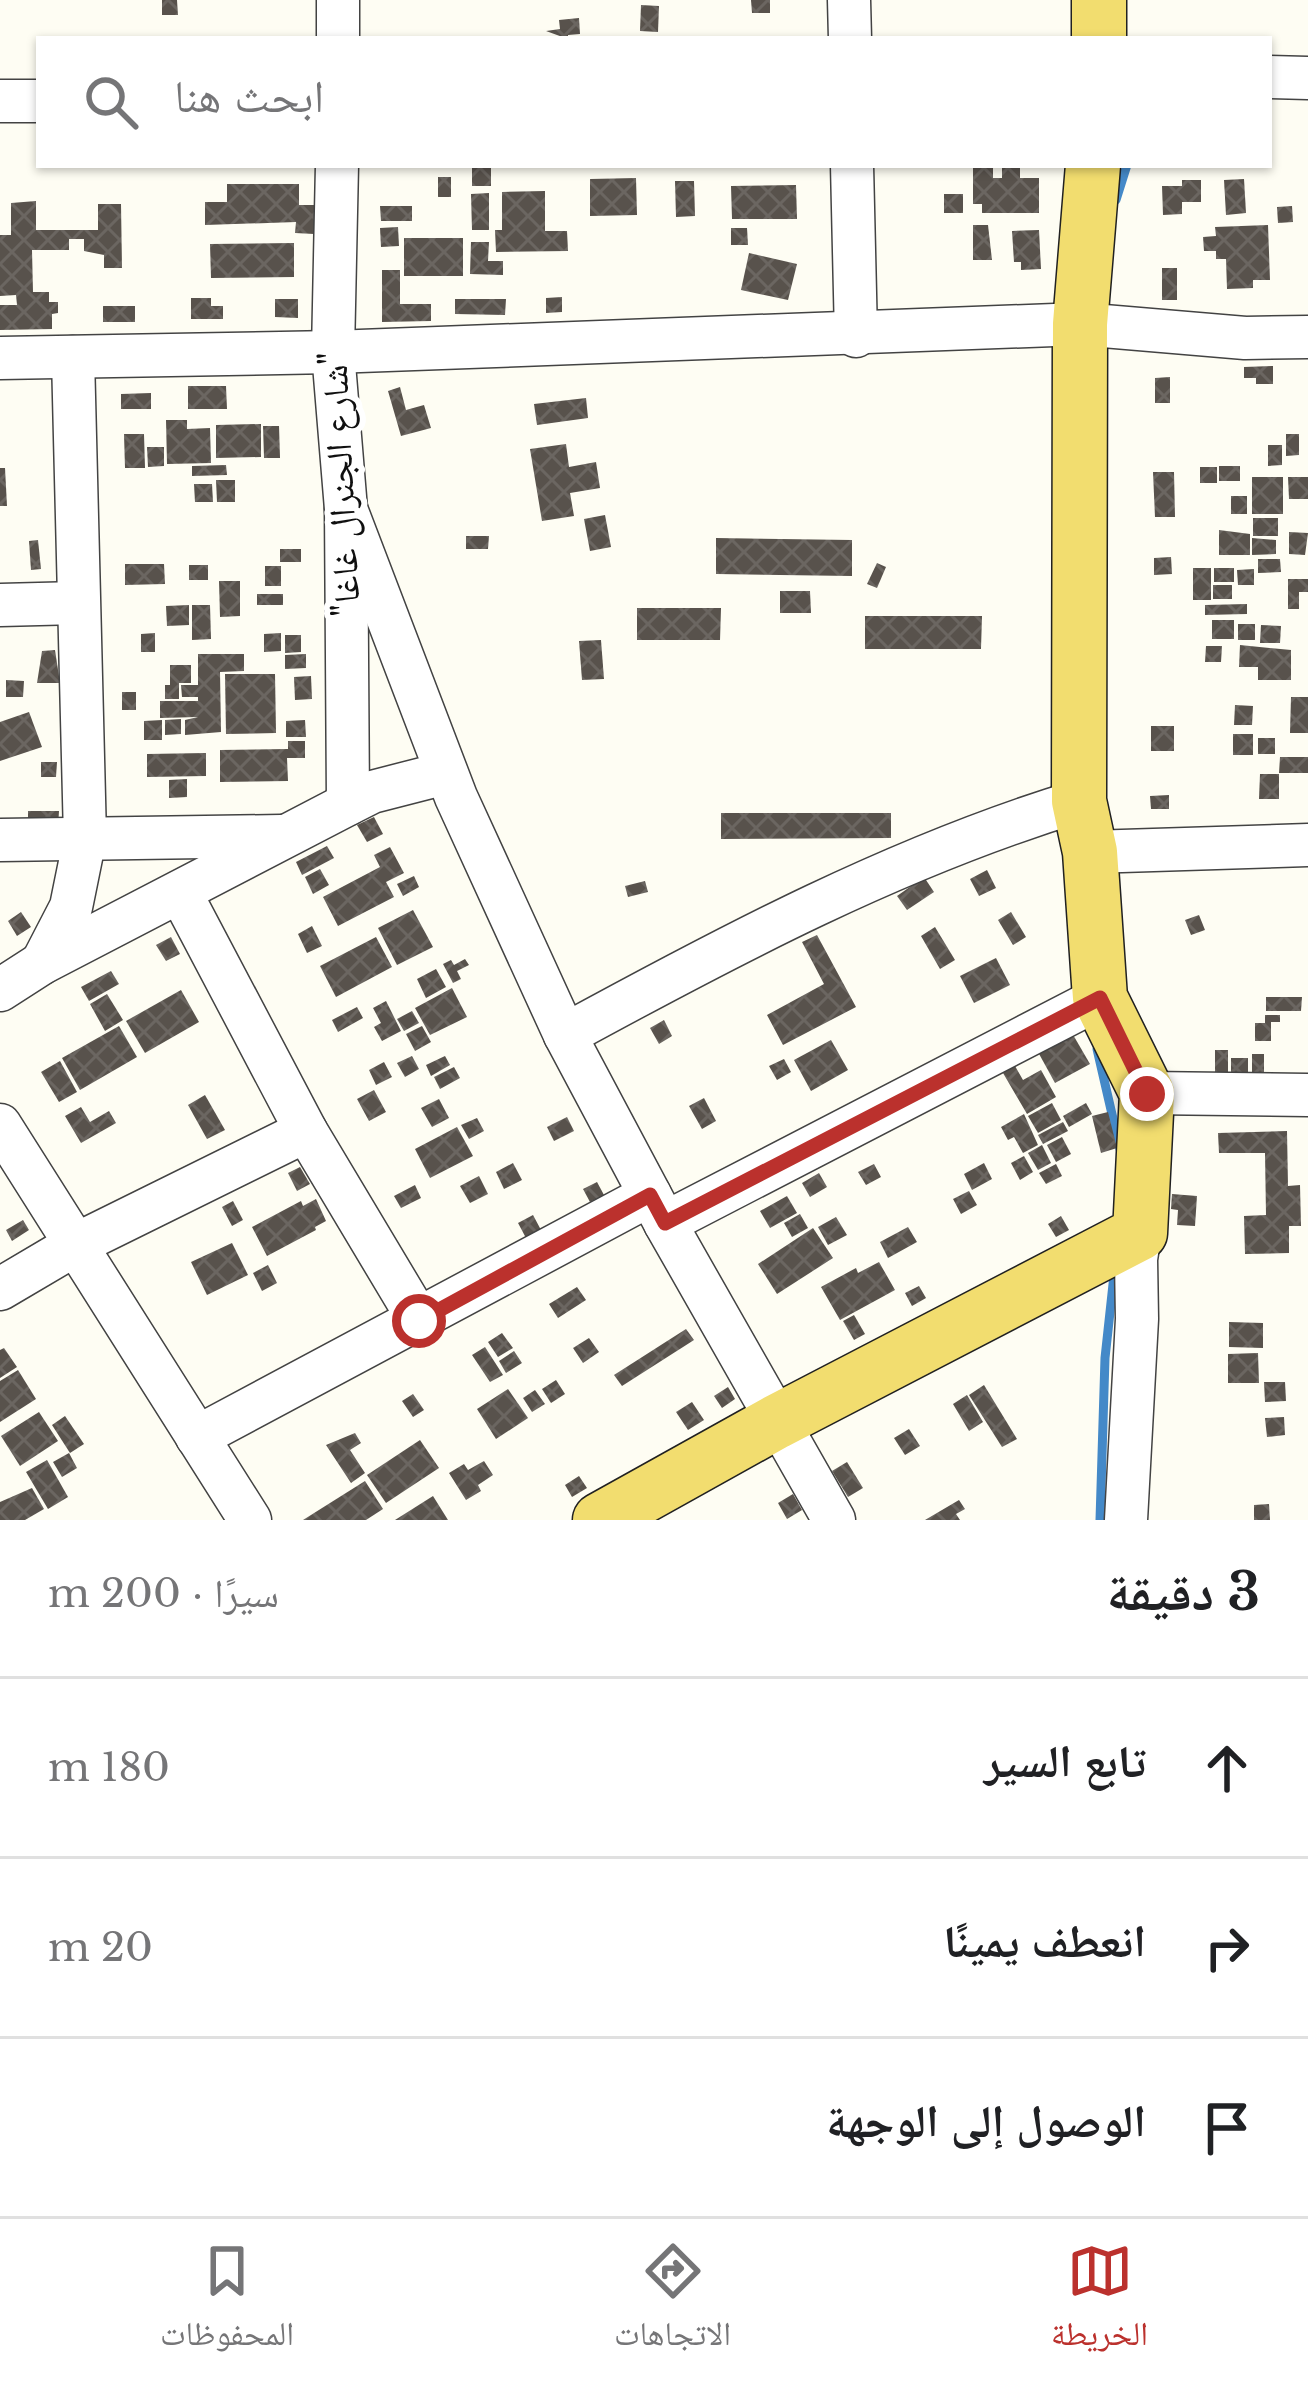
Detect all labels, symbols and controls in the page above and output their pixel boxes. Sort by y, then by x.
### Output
search box [36,36,1272,168]
text: ابحث هنا [174,68,324,124]
icon: search [78,69,144,135]
street label: "شارع الجنرال غاغا" [311,350,370,618]
route end [1120,1067,1174,1121]
route start [392,1294,446,1348]
text: 3 دقيقة [1107,1561,1260,1624]
text: سيرًا · 200 m [48,1569,279,1618]
text: تابع السير [984,1733,1146,1789]
icon: ahead [1194,1735,1260,1801]
text: 180 m [48,1743,170,1792]
text: انعطف يمينًا [943,1913,1146,1969]
icon: right [1194,1915,1260,1981]
text: 20 m [48,1923,153,1972]
text: الوصول إلى الوجهة [826,2093,1146,2149]
icon: arrive [1194,2095,1260,2161]
tab: المحفوظات [160,2238,294,2366]
tab: الاتجاهات [614,2238,731,2366]
tab: الخريطة [1051,2238,1148,2366]

